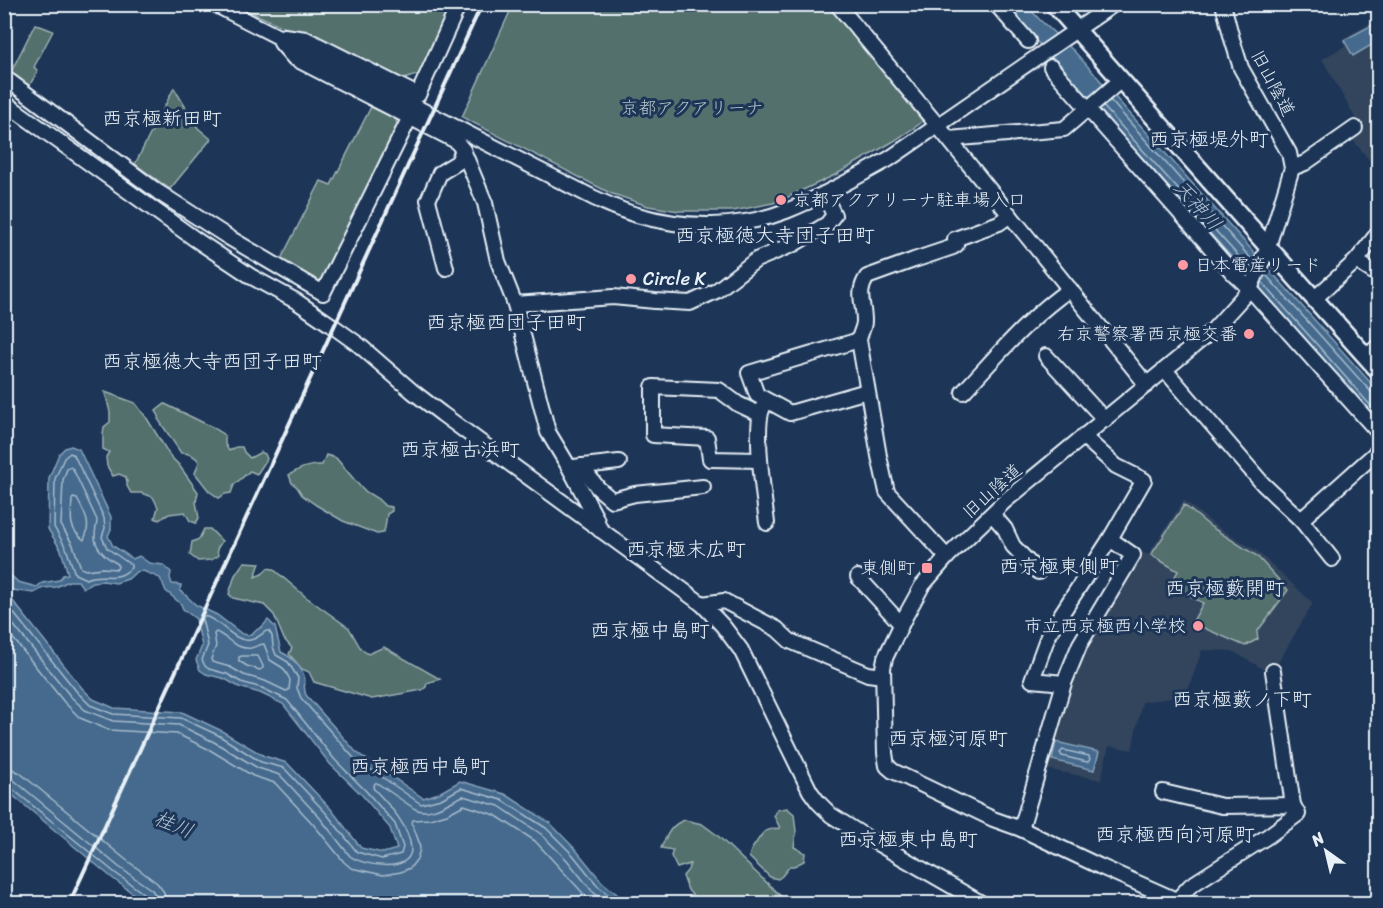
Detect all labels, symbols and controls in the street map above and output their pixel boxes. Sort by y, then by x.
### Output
street label: 旧山陰道 [1242,44,1304,122]
park label: 京都アクアリーナ [621,92,763,124]
district label: 西京極新田町 [102,101,222,136]
district label: 西京極堤外町 [1149,122,1269,157]
water label: 天神川 [1165,171,1231,239]
place label: 京都アクアリーナ駐車場入口 [793,184,1026,216]
marker: 京都アクアリーナ駐車場入口 [774,193,788,207]
district label: 西京極徳大寺団子田町 [675,218,875,253]
place label: 日本電産リード [1195,249,1321,281]
marker: 日本電産リード [1176,258,1190,272]
place label: Circle K [643,263,707,295]
marker: Circle K [624,272,638,286]
district label: 西京極西団子田町 [426,305,586,340]
place label: 右京警察署西京極交番 [1057,318,1237,350]
marker: 右京警察署西京極交番 [1242,327,1256,341]
district label: 西京極徳大寺西団子田町 [102,344,322,379]
district label: 西京極古浜町 [400,432,520,467]
street label: 旧山陰道 [955,455,1029,527]
district label: 西京極末広町 [626,532,746,567]
district label: 西京極東側町 [999,549,1119,584]
place label: 東側町 [861,552,915,584]
marker: 東側町 [920,561,934,575]
district label: 西京極藪開町 [1165,571,1285,606]
place label: 市立西京極西小学校 [1024,610,1186,642]
district label: 西京極中島町 [590,613,710,648]
marker: 市立西京極西小学校 [1191,619,1205,633]
district label: 西京極藪ノ下町 [1172,682,1312,717]
district label: 西京極河原町 [888,721,1008,756]
district label: 西京極西中島町 [350,749,490,784]
water label: 桂川 [149,801,199,848]
district label: 西京極西向河原町 [1095,817,1255,852]
north arrow [1296,821,1356,881]
district label: 西京極東中島町 [838,822,978,857]
text: N [1304,823,1331,855]

